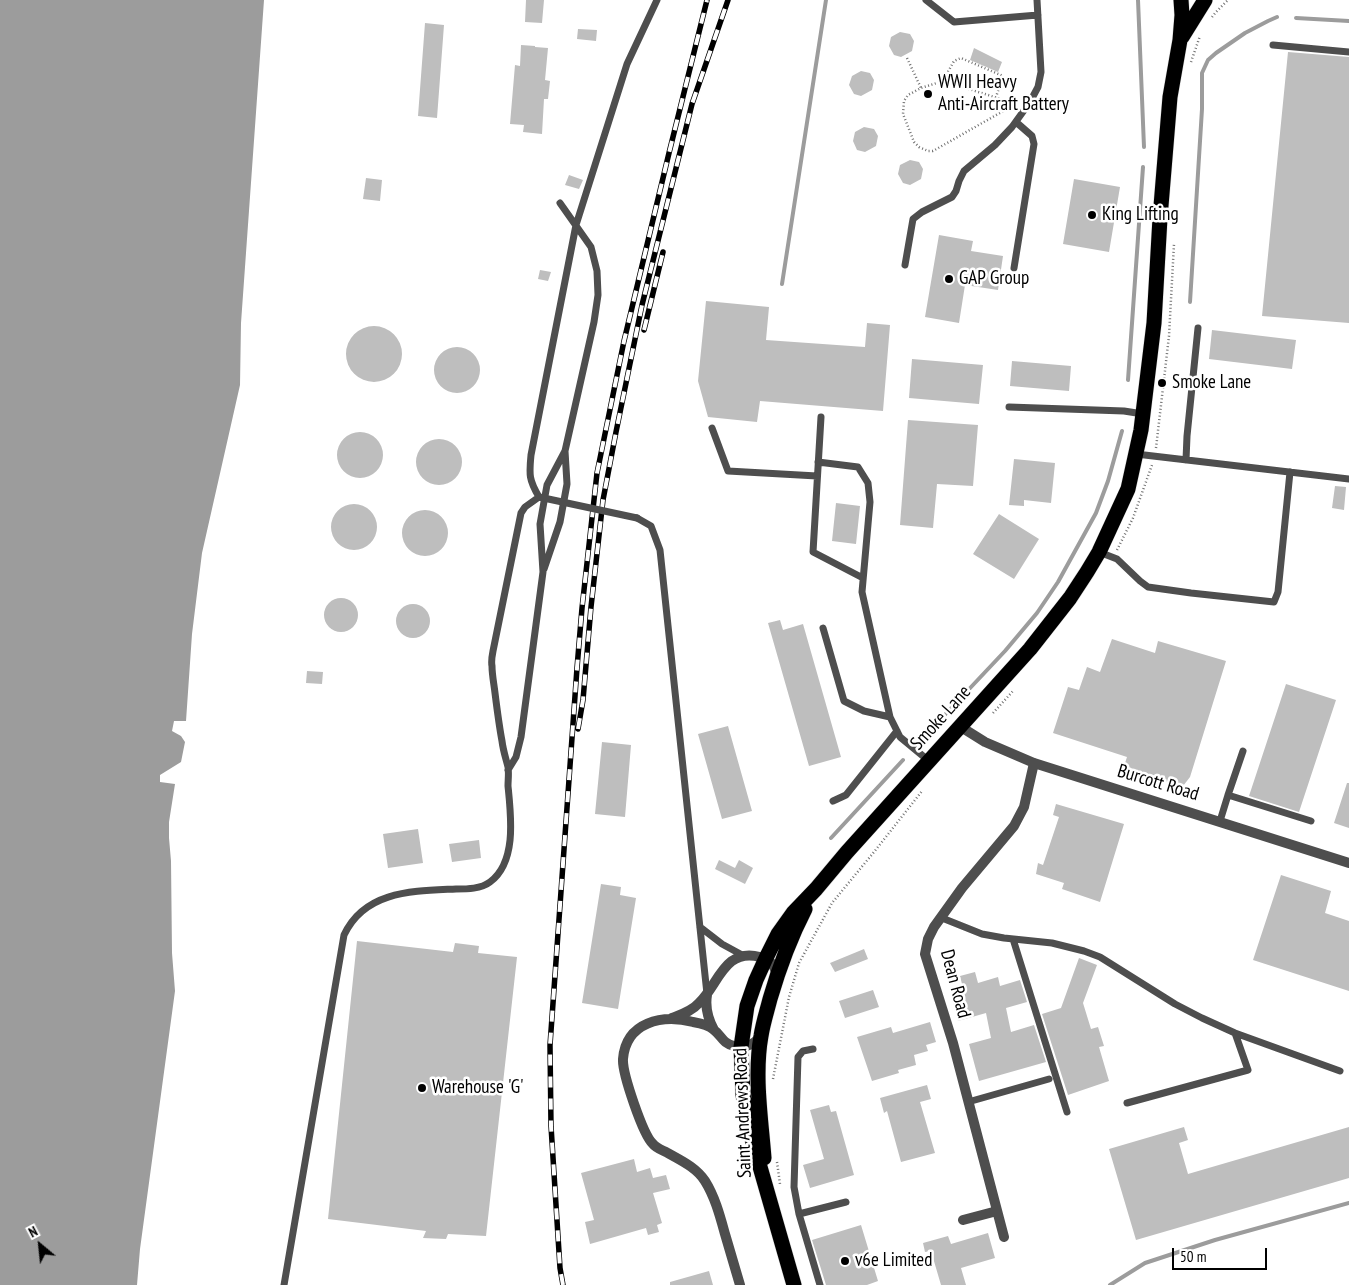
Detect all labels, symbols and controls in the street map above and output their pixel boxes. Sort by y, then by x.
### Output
place label: WWII Heavy Anti-Aircraft Battery [938,72,1069,116]
marker: WWII Heavy Anti-Aircraft Battery [922,88,934,100]
place label: King Lifting [1102,204,1179,226]
marker: King Lifting [1086,209,1098,221]
place label: GAP Group [959,268,1029,290]
marker: GAP Group [943,273,955,285]
place label: Smoke Lane [1172,372,1251,394]
marker: Smoke Lane [1156,377,1168,389]
street label: Smoke Lane [906,681,976,755]
street label: Burcott Road [1115,760,1201,806]
street label: Dean Road [935,947,975,1021]
street label: Saint Andrews Road [729,1048,757,1178]
place label: Warehouse 'G' [432,1077,524,1099]
marker: Warehouse 'G' [416,1082,428,1094]
north arrow [15,1220,65,1270]
text: N [25,1222,41,1241]
scale bar [1174,1238,1269,1270]
text: 50 m [1180,1247,1206,1266]
place label: v6e Limited [855,1250,932,1272]
marker: v6e Limited [839,1255,851,1267]

